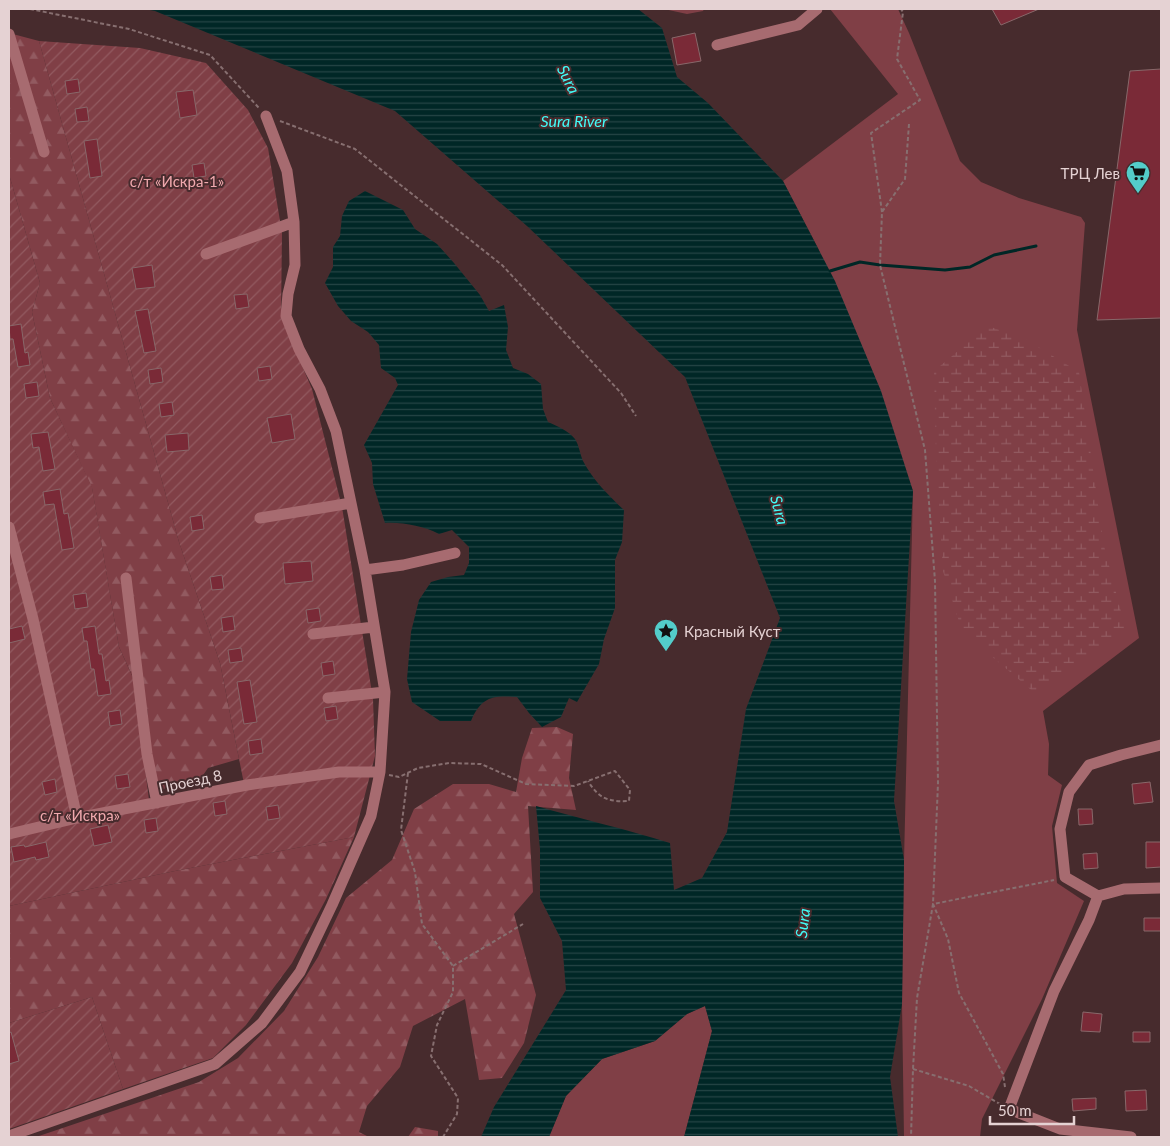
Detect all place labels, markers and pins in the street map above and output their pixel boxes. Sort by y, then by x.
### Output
supermarket icon: ТРЦ Лев [1125,160,1151,194]
place label: ТРЦ Лев [1061,164,1120,182]
place icon: Красный Куст [653,618,679,652]
place label: Красный Куст [684,622,781,640]

